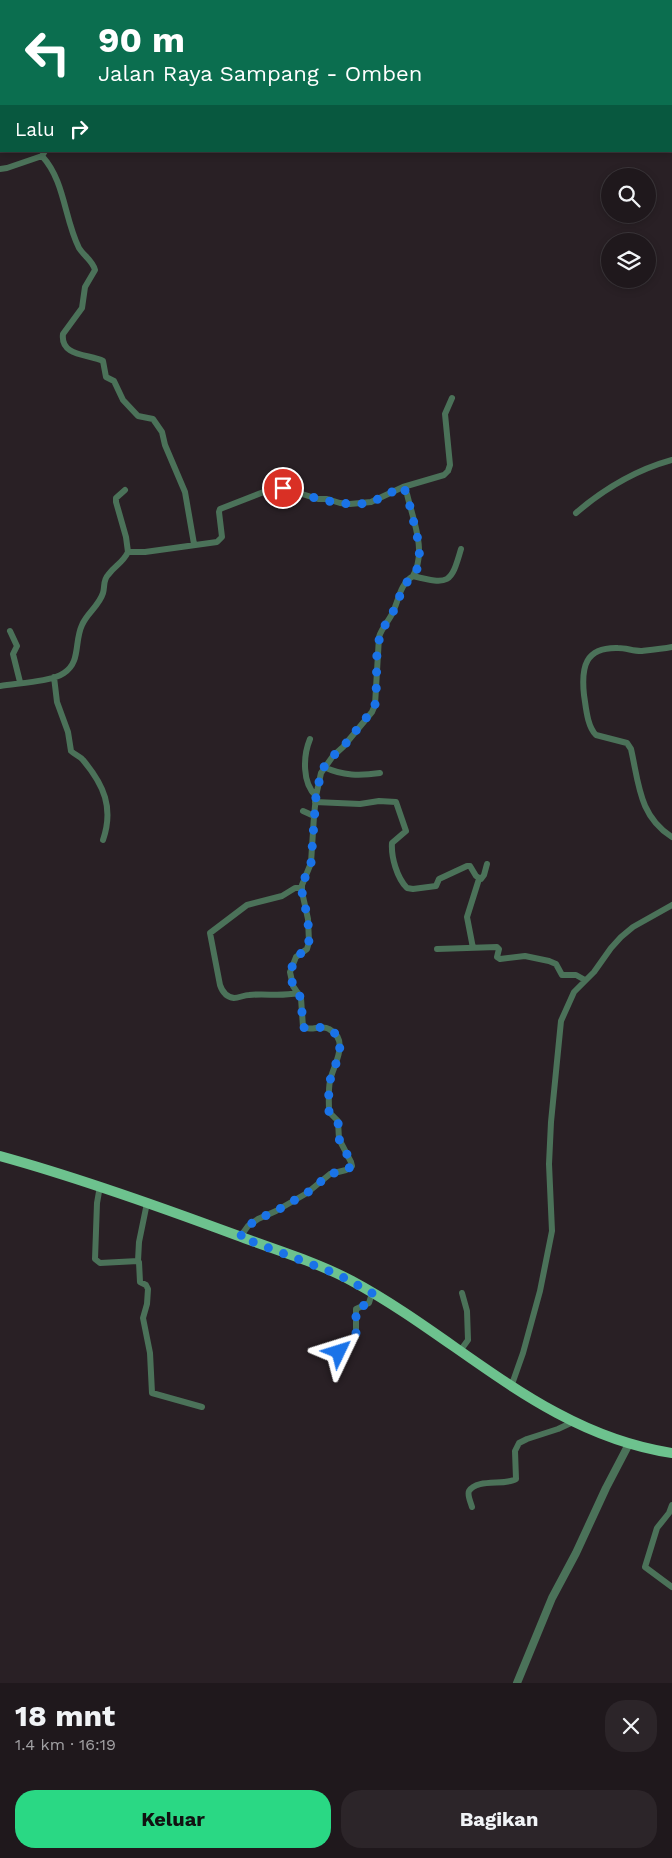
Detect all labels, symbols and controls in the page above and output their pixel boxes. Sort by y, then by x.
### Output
text: 90 m [98,19,185,61]
icon: left [15,20,80,85]
text: Jalan Raya Sampang - Omben [98,61,422,86]
icon: right [65,115,93,143]
text: Lalu [15,118,55,141]
map controls [601,168,656,288]
button: search [601,168,656,223]
button: layers [601,233,656,288]
pin [262,467,304,509]
icon: arrive [269,474,297,502]
position arrow [312,1325,364,1377]
text: 18 mnt [15,1698,115,1733]
button: close [605,1700,657,1752]
text: 1.4 km · 16:19 [15,1735,116,1754]
button: Keluar [15,1790,331,1848]
button: Bagikan [341,1790,657,1848]

